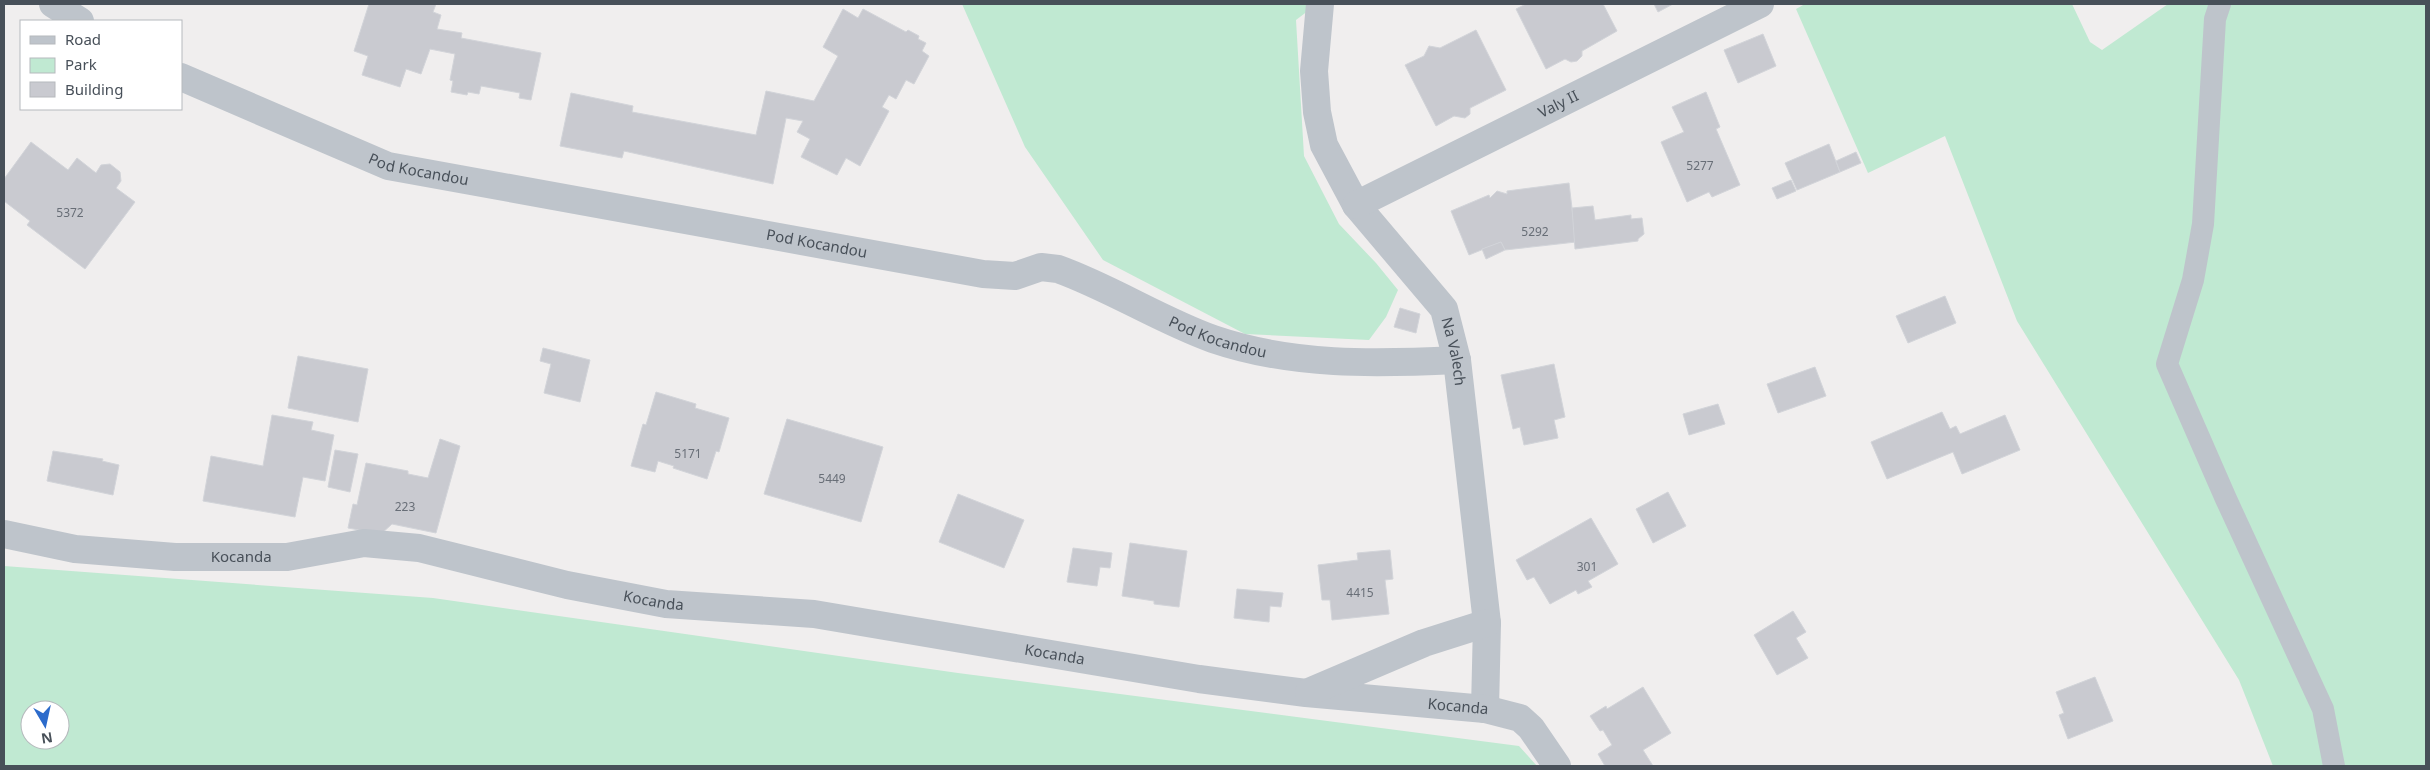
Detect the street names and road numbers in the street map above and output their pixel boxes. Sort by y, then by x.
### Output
street label: Valy II [1534,85,1581,122]
street label: Pod Kocandou [366,148,470,189]
street label: Pod Kocandou [765,224,869,262]
street label: Pod Kocandou [1166,311,1269,362]
street label: Na Valech [1437,315,1471,387]
street label: Kocanda [211,546,272,566]
street label: Kocanda [622,585,684,614]
street label: Kocanda [1023,639,1086,669]
street label: Kocanda [1427,693,1489,718]

